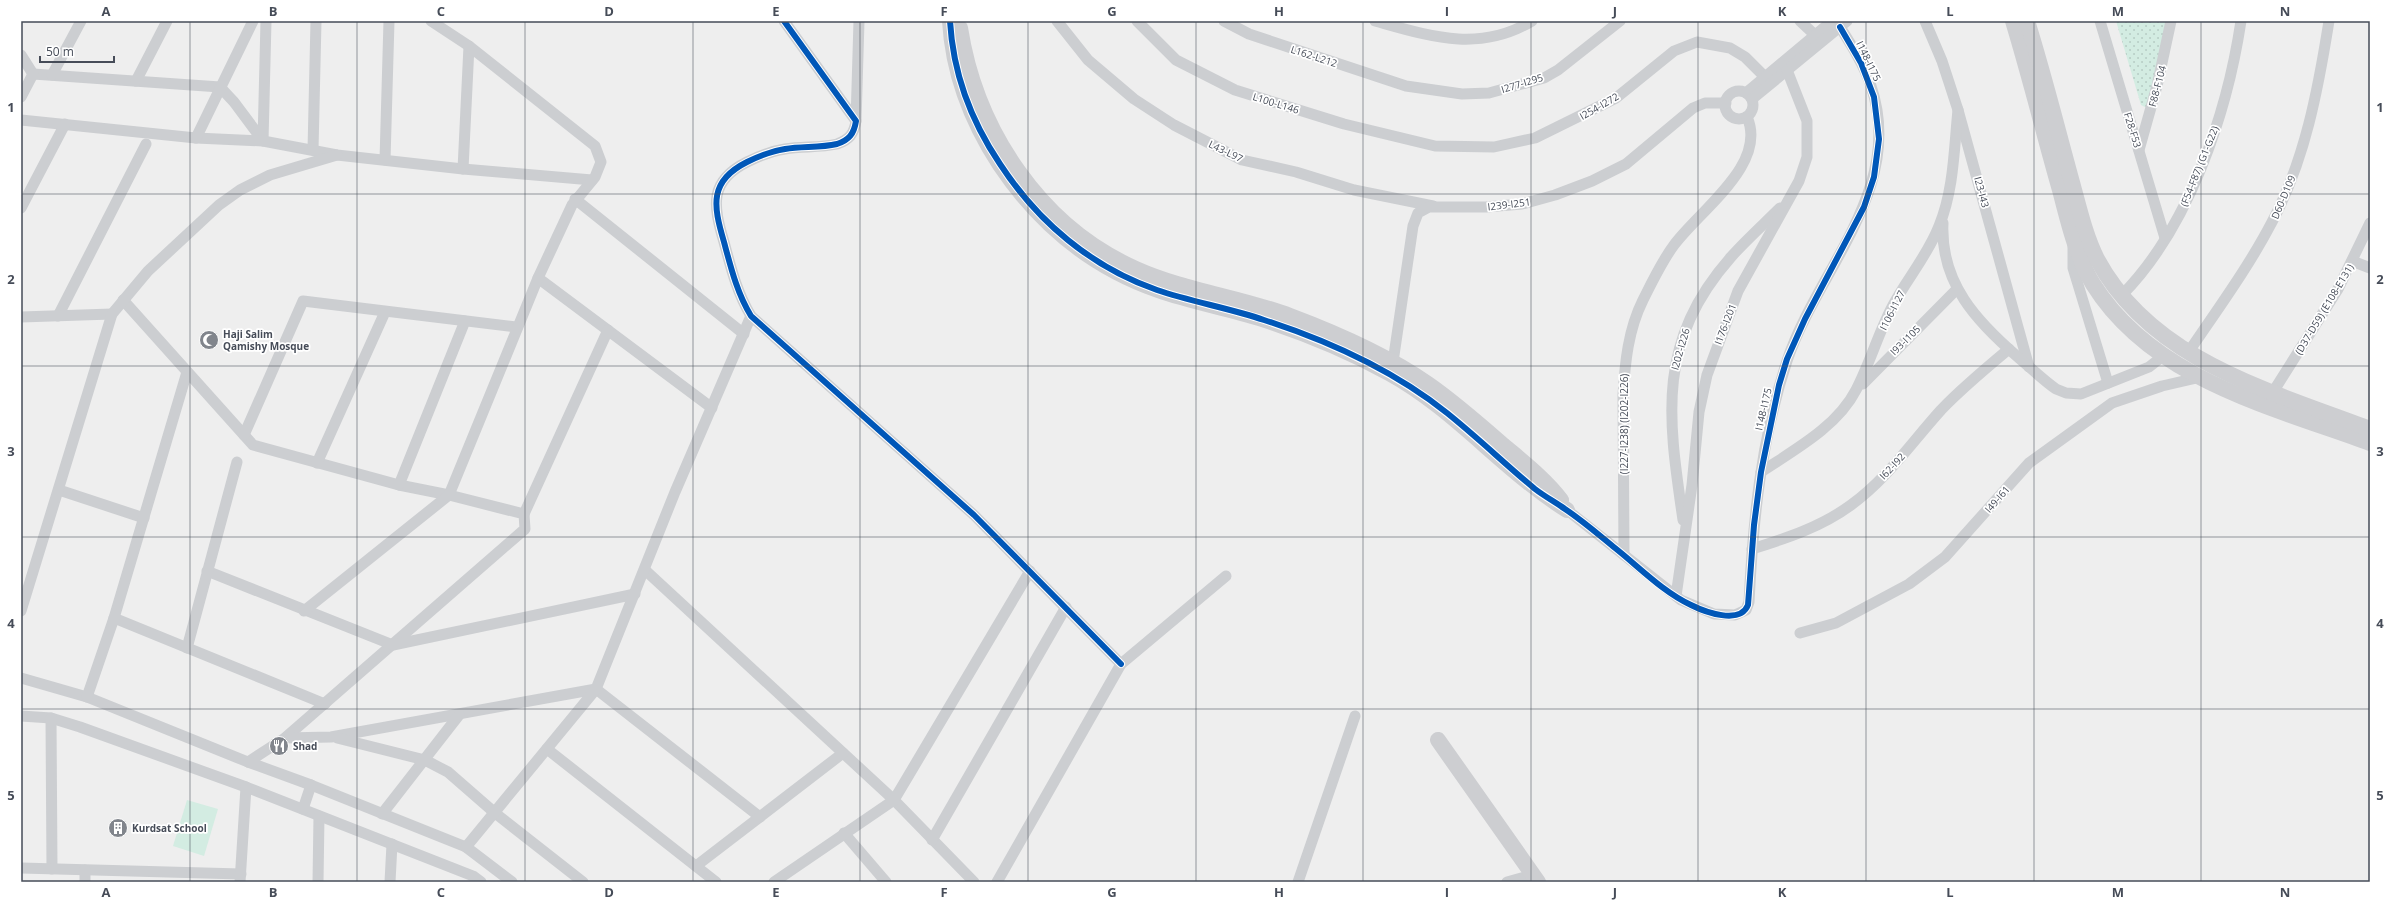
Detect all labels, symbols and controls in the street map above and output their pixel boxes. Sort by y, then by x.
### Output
text: A [102,2,111,20]
text: B [269,2,278,20]
text: C [437,2,445,20]
text: D [604,2,614,20]
text: E [772,2,780,20]
text: F [940,2,948,20]
text: G [1107,2,1117,20]
text: H [1274,2,1284,20]
text: I [1445,2,1449,20]
text: J [1612,2,1617,20]
text: K [1778,2,1787,20]
text: L [1946,2,1954,20]
text: M [2112,2,2124,20]
text: N [2280,2,2290,20]
scale bar [40,38,114,64]
street label: I148-I175 [1853,39,1885,84]
street label: L162-L212 [1289,42,1339,70]
text: 50 m [46,43,74,60]
street label: F88-F104 [2145,64,2169,108]
street label: I277-I295 [1499,70,1545,96]
street label: L100-L146 [1251,89,1301,117]
street label: I254-I272 [1577,89,1621,123]
text: 1 [7,98,15,116]
text: 1 [2376,98,2384,116]
street label: F28-F53 [2121,111,2145,150]
street label: (F54-F87) (G1-G22) [2176,124,2222,208]
street label: L43-L97 [1207,137,1246,165]
street label: D60-D109 [2268,173,2299,221]
street label: I23-I43 [1971,175,1993,209]
street label: I239-I251 [1487,194,1531,214]
street label: (D37-D59) (E108-E131) [2291,261,2357,357]
text: 2 [7,270,15,288]
text: 2 [2376,270,2384,288]
street label: I106-I127 [1876,287,1908,332]
street label: I176-I201 [1711,301,1739,347]
street label: I93-I105 [1887,322,1923,358]
street label: I202-I226 [1667,326,1693,372]
place label: Haji Salim Qamishy Mosque [223,327,309,353]
mosque icon: Haji Salim Qamishy Mosque [198,329,220,351]
street label: (I227-I238) (I202-I226) [1617,374,1631,474]
street label: I148-I175 [1751,386,1775,432]
text: 3 [7,442,15,460]
text: 3 [2376,442,2384,460]
street label: I62-I92 [1876,449,1908,482]
street label: I49-I61 [1981,482,2013,516]
text: 4 [7,614,15,632]
text: 4 [2376,614,2384,632]
restaurant icon: Shad [268,735,290,757]
place label: Shad [293,739,317,753]
text: 5 [7,786,15,804]
text: 5 [2376,786,2384,804]
building icon: Kurdsat School [107,817,129,839]
place label: Kurdsat School [132,821,207,835]
text: A [102,883,111,901]
text: B [269,883,278,901]
text: C [437,883,445,901]
text: D [604,883,614,901]
text: E [772,883,780,901]
text: F [940,883,948,901]
text: G [1107,883,1117,901]
text: H [1274,883,1284,901]
text: I [1445,883,1449,901]
text: J [1612,883,1617,901]
text: K [1778,883,1787,901]
text: L [1946,883,1954,901]
text: M [2112,883,2124,901]
text: N [2280,883,2290,901]

